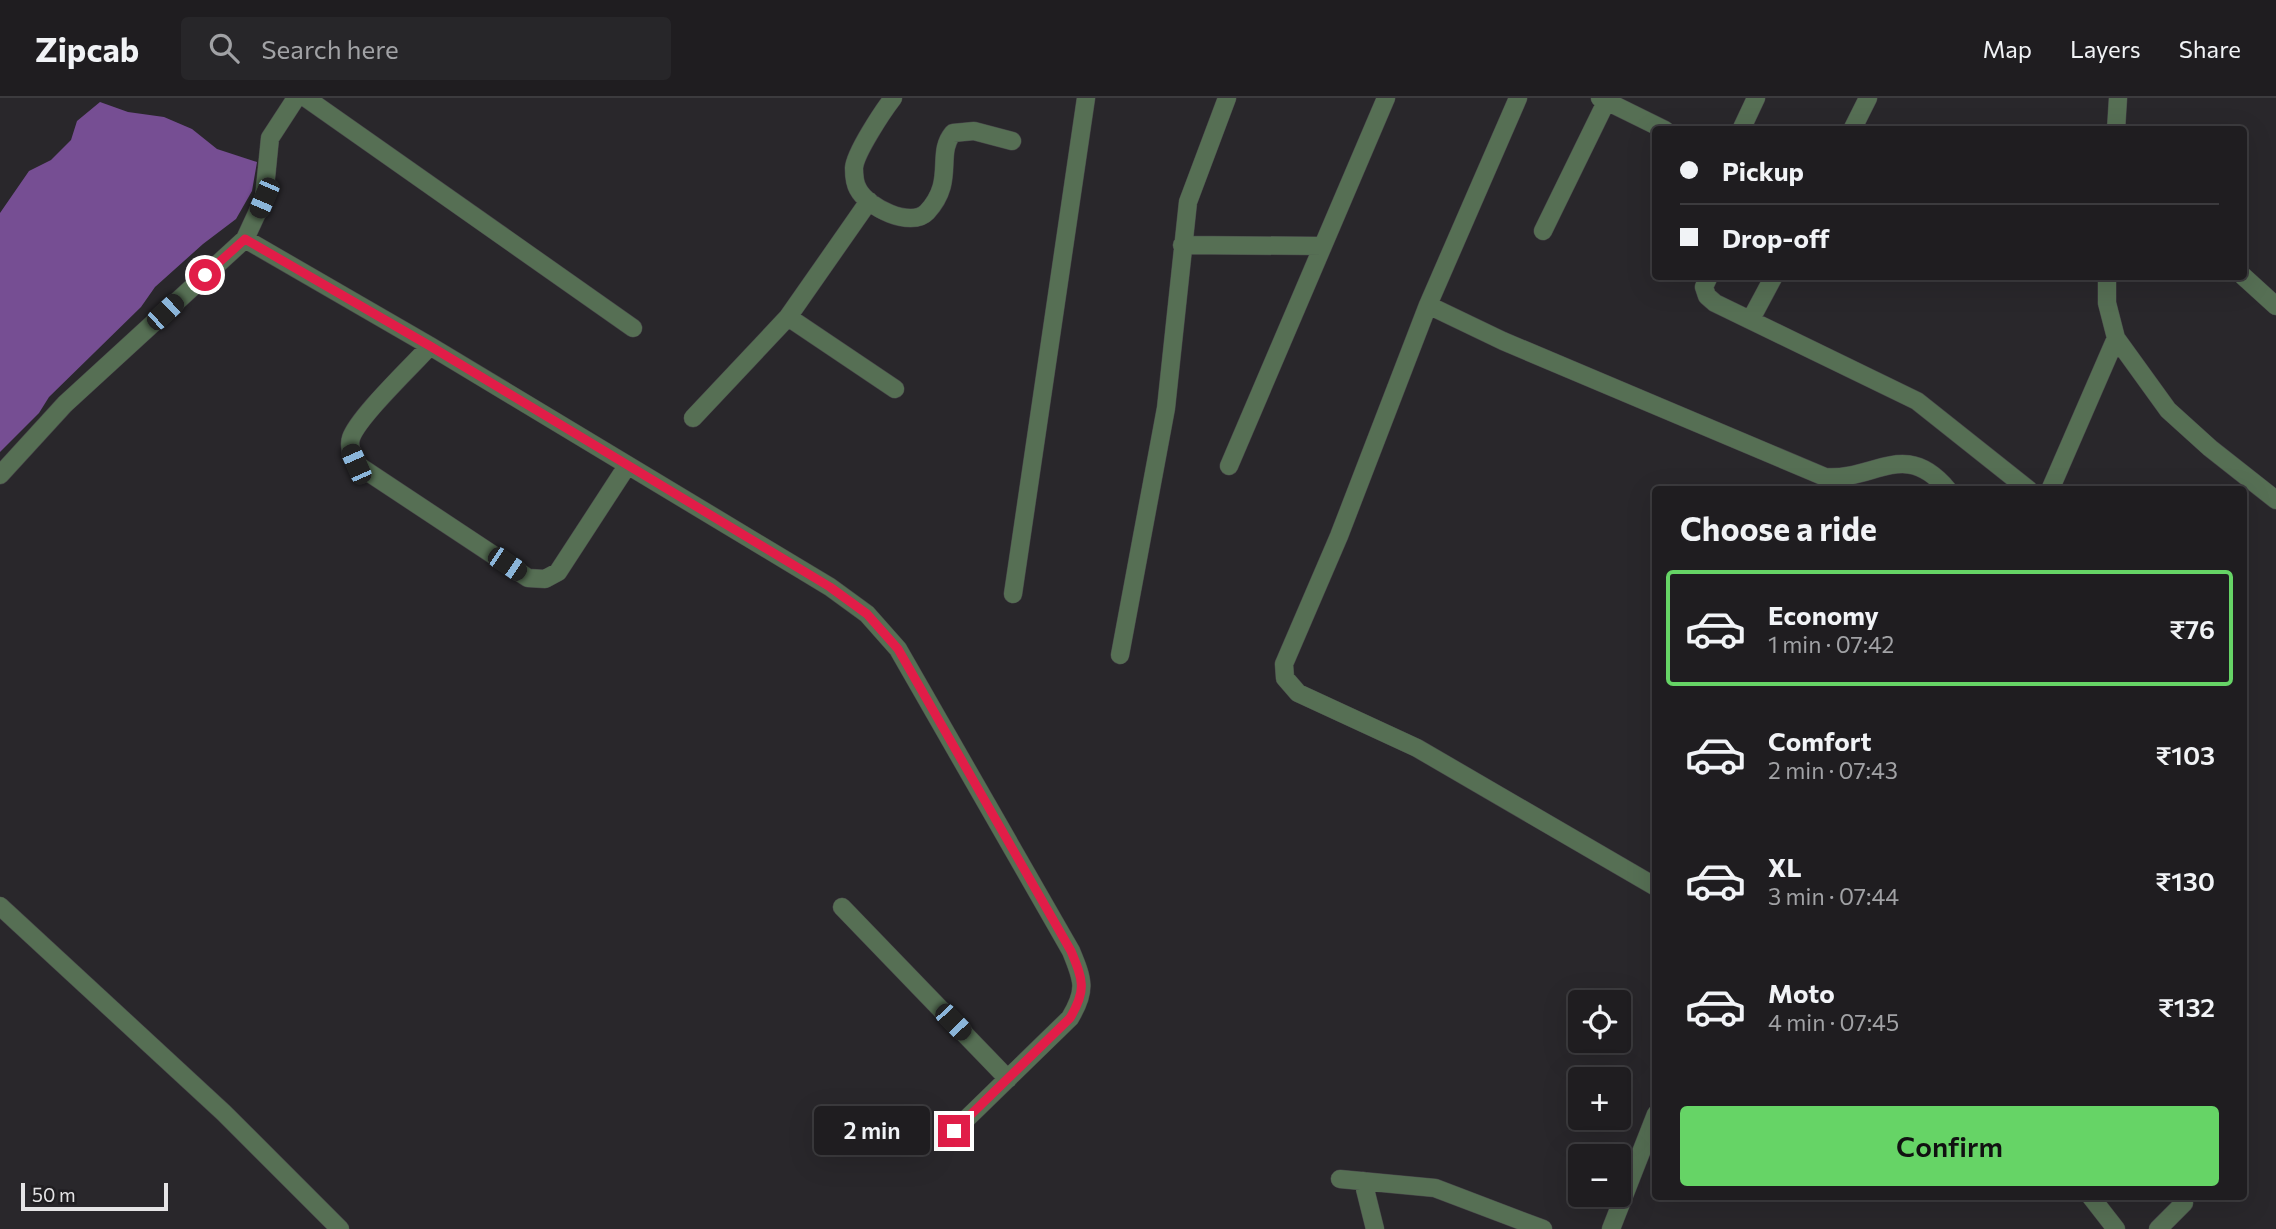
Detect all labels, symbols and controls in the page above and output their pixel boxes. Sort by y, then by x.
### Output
search box [181,17,671,80]
text: Zipcab [35,28,139,69]
icon: search [205,29,243,67]
text: Search here [261,33,399,64]
text: Map [1983,34,2032,63]
text: Layers [2070,34,2141,63]
text: Share [2179,34,2241,63]
text: Pickup [1722,155,1804,186]
car [247,175,282,221]
text: Drop-off [1722,222,1829,253]
route start [189,259,221,291]
car [143,290,188,334]
car [338,441,375,487]
text: Choose a ride [1680,508,1877,548]
car [484,544,531,584]
icon: car [1684,597,1747,660]
text: Economy [1768,599,1879,630]
text: ₹76 [2169,613,2215,644]
text: 1 min · 07:42 [1768,630,1894,658]
icon: car [1684,723,1747,786]
text: Comfort [1768,725,1871,756]
text: ₹103 [2155,739,2215,770]
text: 2 min · 07:43 [1768,756,1898,784]
icon: car [1684,849,1747,912]
text: XL [1768,851,1802,882]
text: ₹130 [2155,865,2215,896]
text: 3 min · 07:44 [1768,882,1899,910]
icon: car [1684,975,1747,1038]
text: Moto [1768,977,1835,1008]
map controls [1568,990,1631,1207]
button: locate [1568,990,1631,1053]
text: ₹132 [2158,991,2215,1022]
car [931,1000,976,1044]
text: 4 min · 07:45 [1768,1008,1899,1036]
button: + [1568,1067,1631,1130]
button: Confirm [1680,1106,2219,1186]
callout: 2 min [814,1107,930,1156]
route end [938,1115,970,1147]
text: 2 min [844,1116,900,1144]
button: − [1568,1144,1631,1207]
scale bar [21,1180,168,1212]
text: 50 m [32,1183,76,1206]

